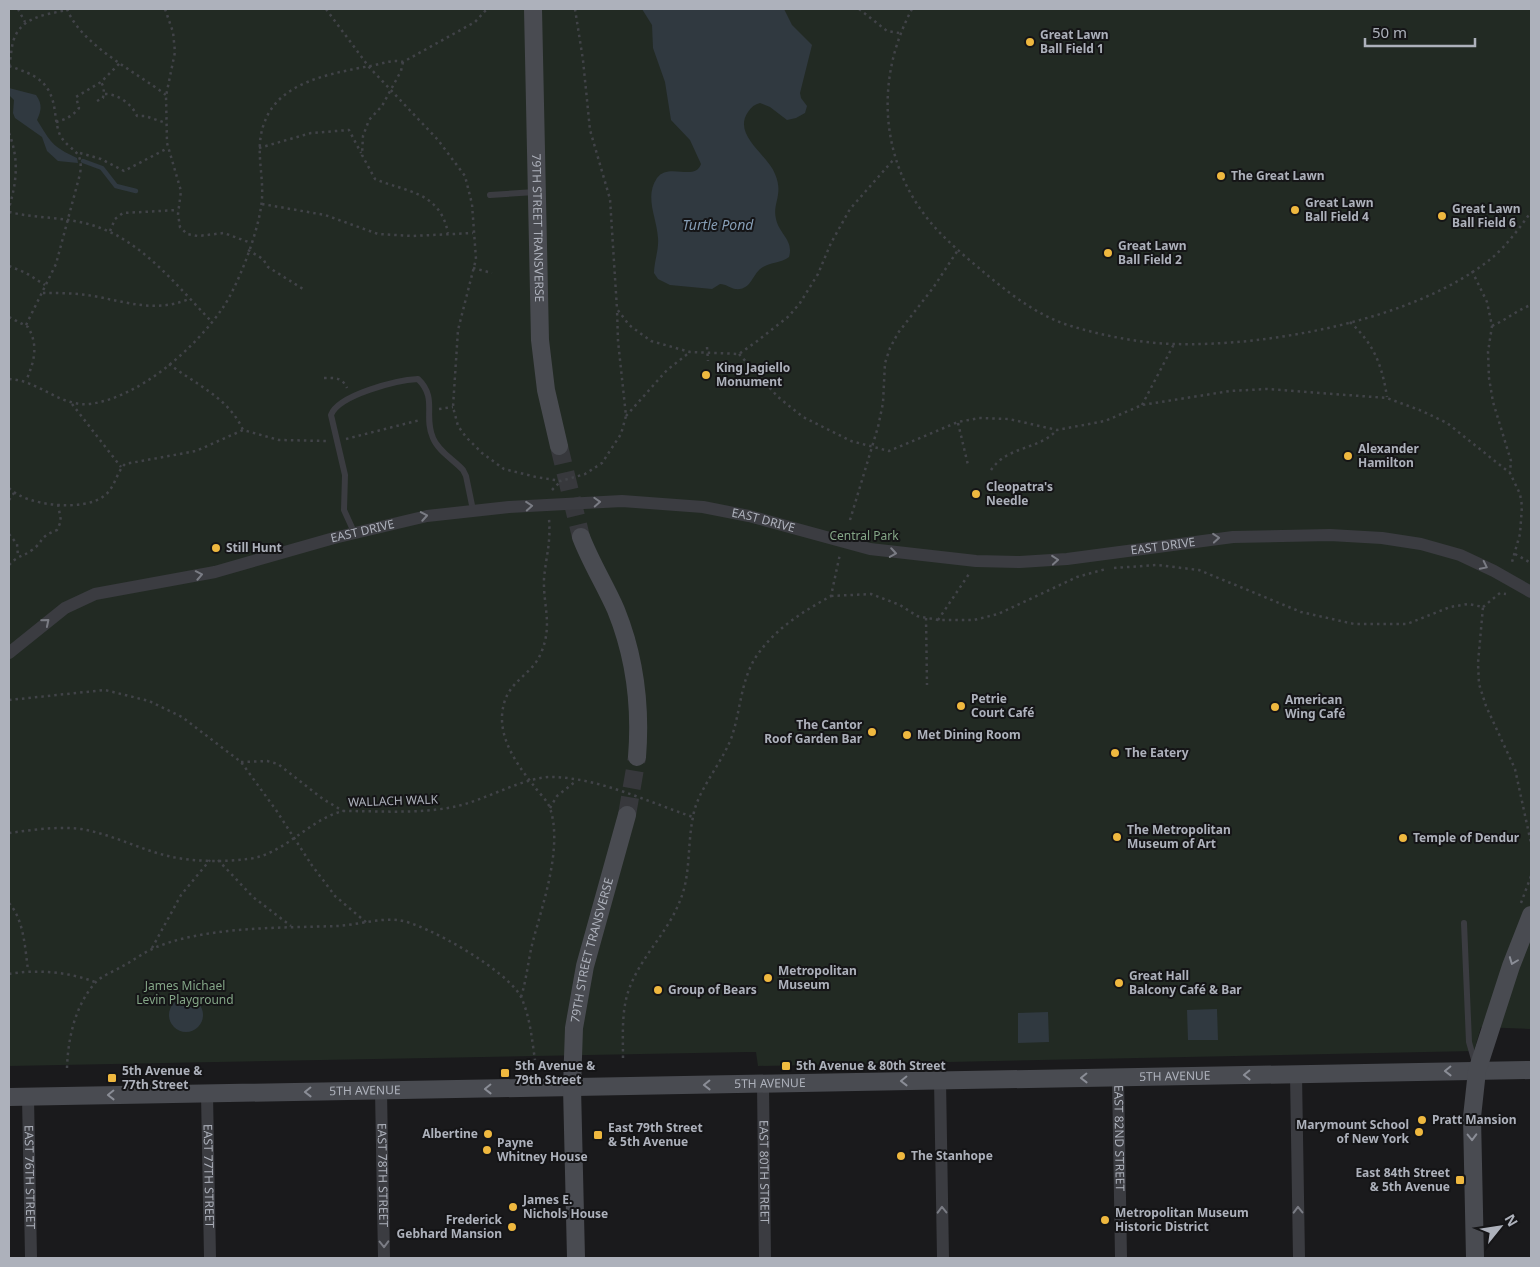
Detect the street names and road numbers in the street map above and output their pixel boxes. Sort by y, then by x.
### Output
street label: 79TH STREET TRANSVERSE [528,153,548,302]
street label: EAST DRIVE [730,504,797,536]
street label: EAST DRIVE [329,515,396,547]
street label: EAST DRIVE [1130,533,1196,558]
street label: WALLACH WALK [348,790,439,811]
street label: 79TH STREET TRANSVERSE [566,876,617,1024]
street label: 5TH AVENUE [1139,1067,1211,1085]
street label: 5TH AVENUE [734,1074,806,1092]
street label: 5TH AVENUE [329,1081,401,1099]
street label: EAST 82ND STREET [1110,1085,1129,1192]
street label: EAST 80TH STREET [755,1120,774,1224]
street label: EAST 78TH STREET [374,1123,392,1227]
street label: EAST 77TH STREET [200,1124,218,1228]
street label: EAST 76TH STREET [21,1125,39,1229]

